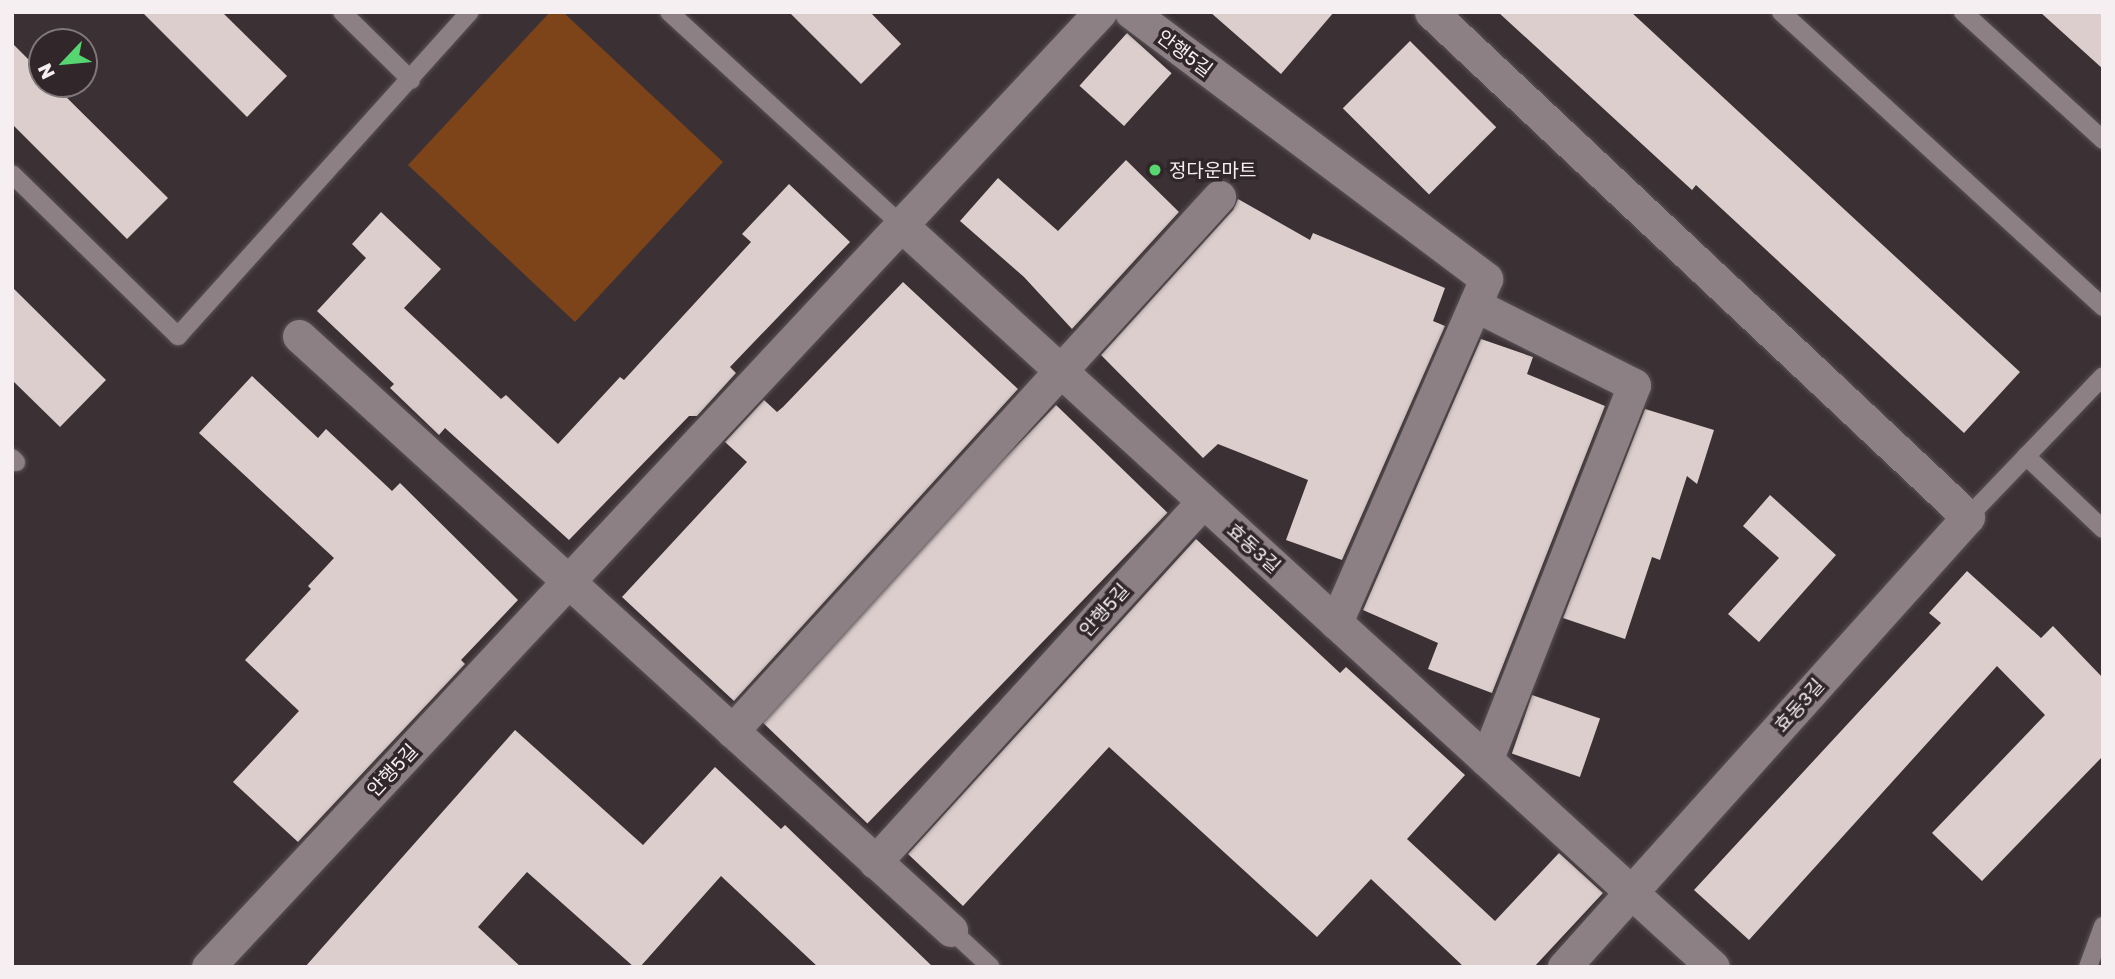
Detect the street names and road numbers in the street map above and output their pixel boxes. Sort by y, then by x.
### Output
street label: 안행5길 [1153,25,1217,81]
street label: 효동3길 [1223,518,1285,578]
street label: 안행5길 [1074,579,1134,641]
street label: 효동3길 [1769,674,1829,736]
street label: 안행5길 [362,739,422,801]

